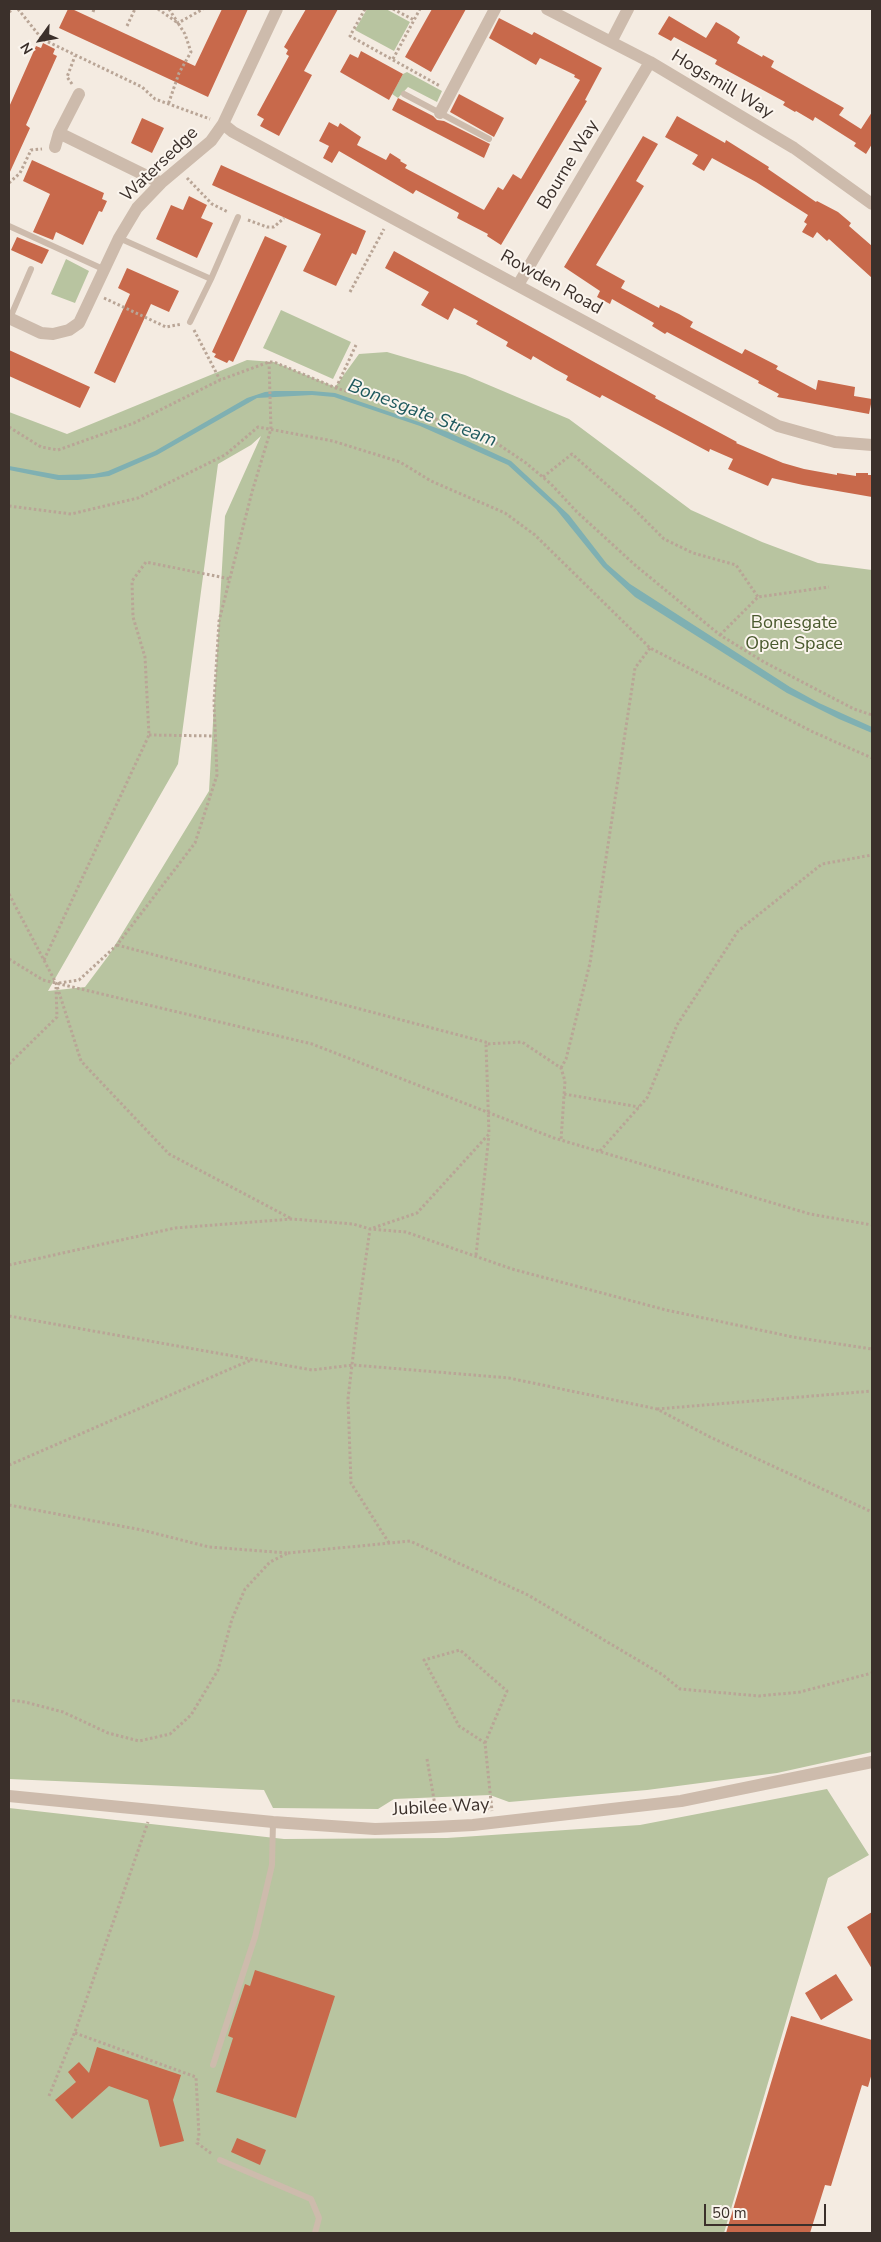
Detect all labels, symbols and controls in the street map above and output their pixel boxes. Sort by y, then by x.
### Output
north arrow [15,15,65,65]
text: N [16,39,38,58]
street label: Hogsmill Way [667,46,777,124]
street label: Bourne Way [534,116,604,214]
street label: Watersedge [117,123,203,207]
street label: Rowden Road [496,246,606,320]
water label: Bonesgate Stream [344,375,500,453]
park label: Bonesgate Open Space [745,613,843,656]
street label: Jubilee Way [392,1795,490,1821]
scale bar [706,2194,828,2226]
text: 50 m [712,2203,747,2223]

